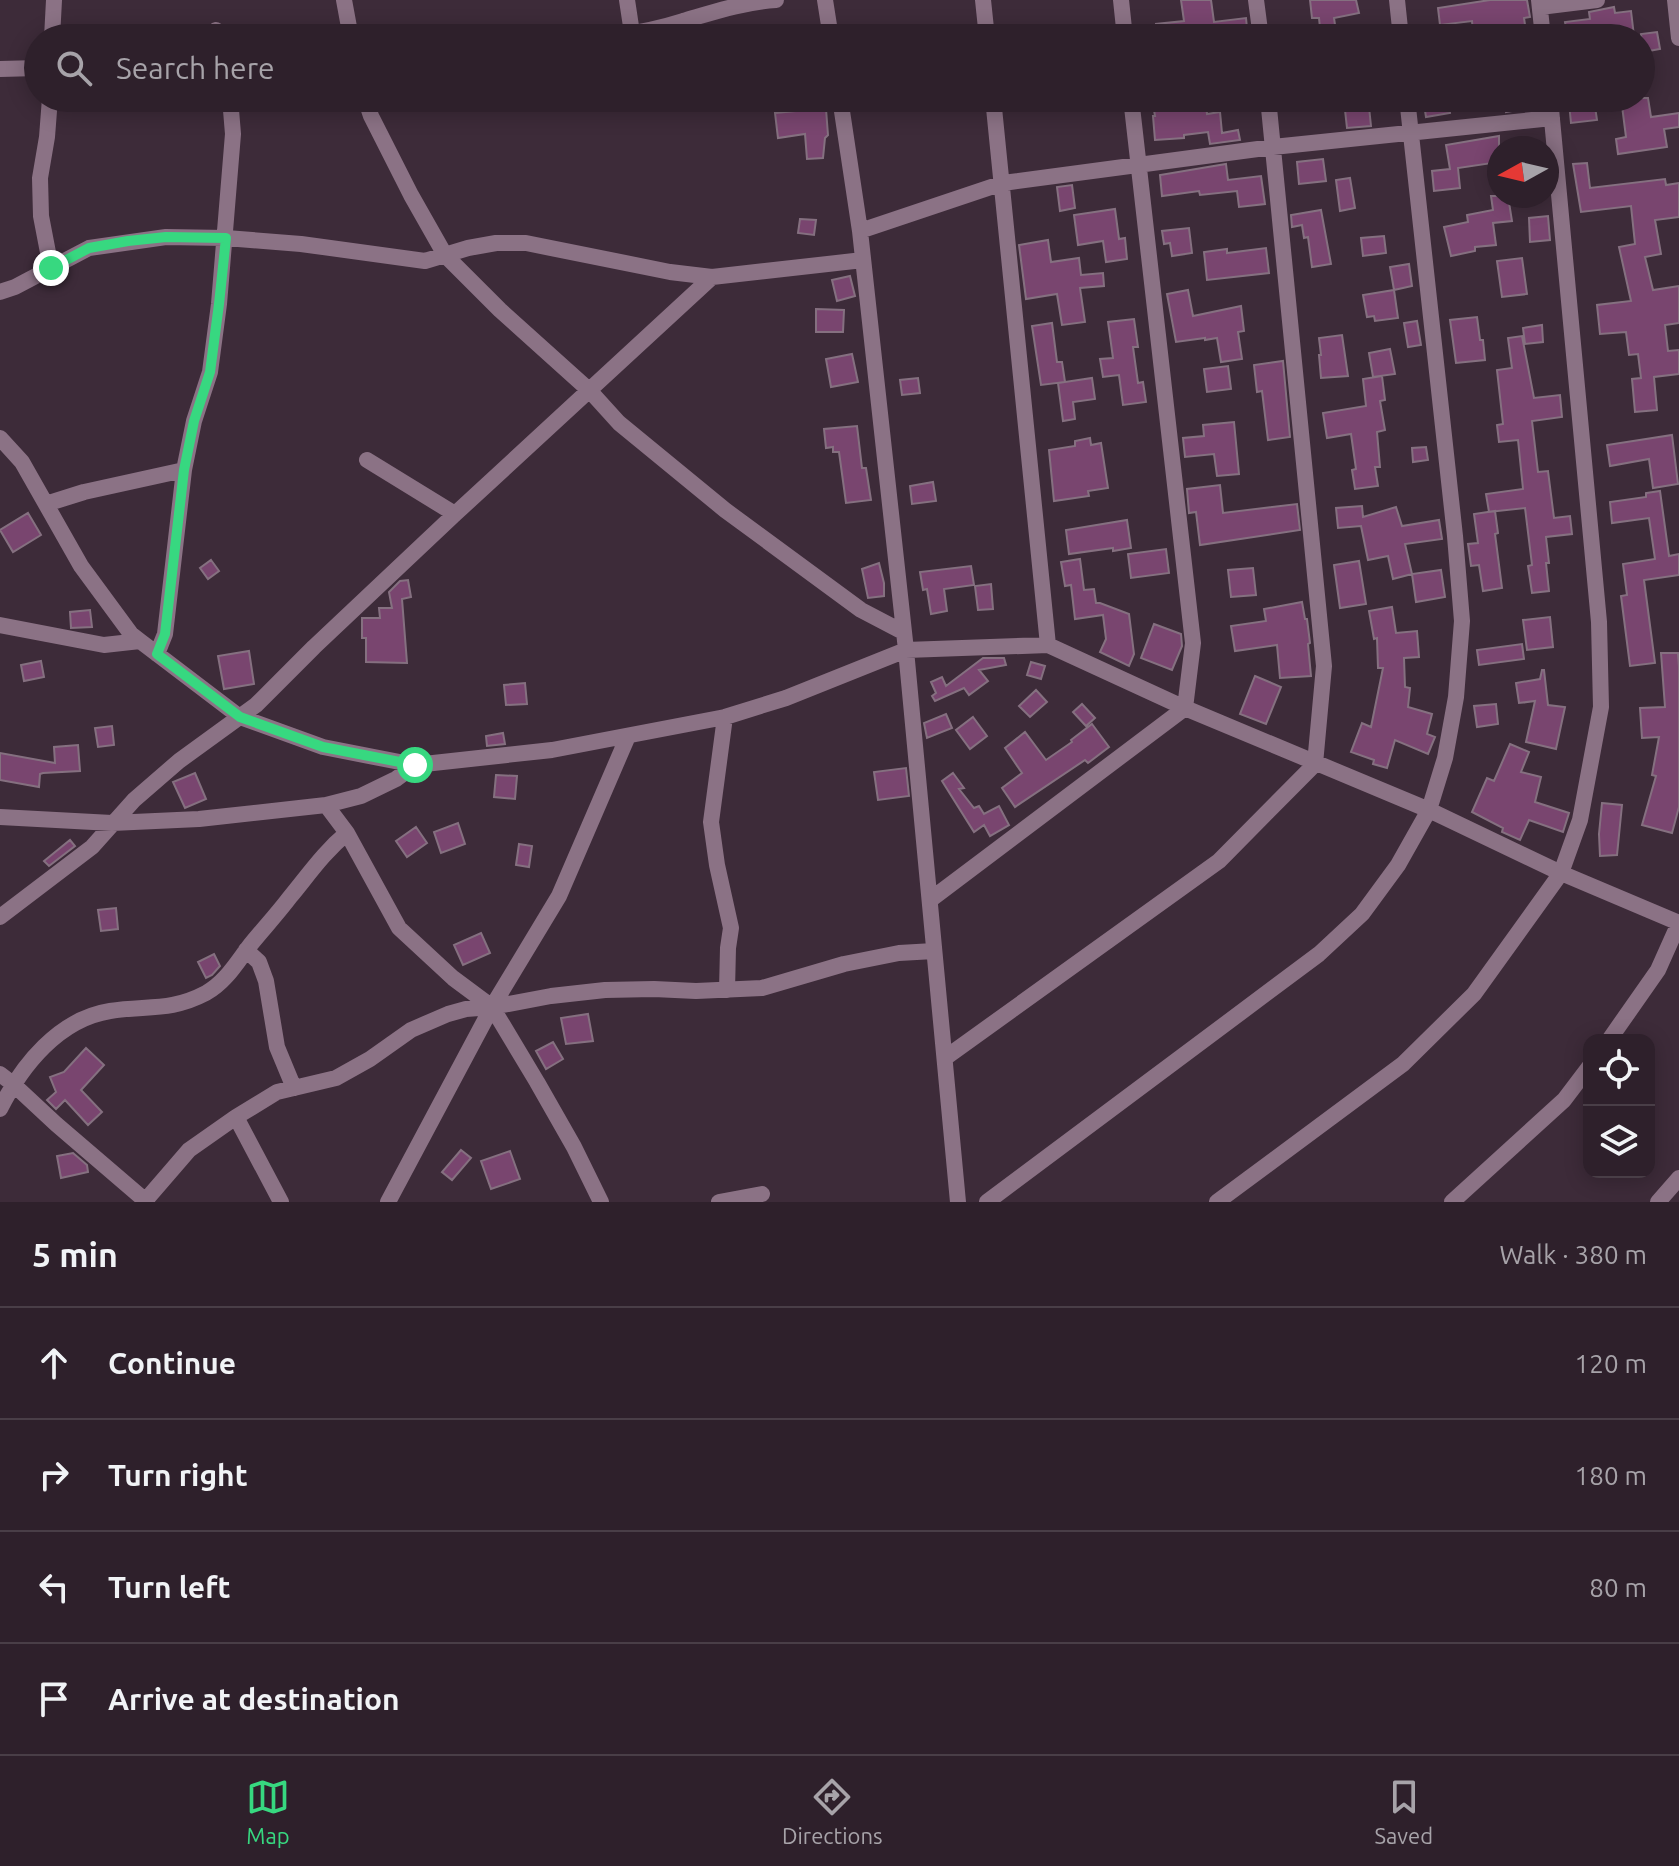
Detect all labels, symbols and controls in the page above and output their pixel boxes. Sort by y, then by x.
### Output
search box [24,24,1655,112]
icon: search [52,46,96,90]
text: Search here [116,51,275,85]
north arrow [1487,136,1559,208]
route end [33,250,69,286]
route start [397,747,433,783]
map controls [1583,1034,1655,1178]
button: locate [1583,1034,1655,1106]
button: layers [1583,1106,1655,1178]
text: 5 min [32,1235,118,1273]
text: Walk · 380 m [1499,1240,1647,1269]
icon: ahead [32,1341,76,1385]
text: Continue [108,1346,236,1380]
text: 120 m [1575,1349,1647,1378]
icon: right [32,1453,76,1497]
text: Turn right [108,1458,248,1492]
text: 180 m [1575,1461,1647,1490]
icon: left [32,1565,76,1609]
text: Turn left [108,1570,230,1604]
text: 80 m [1589,1573,1647,1602]
icon: arrive [32,1677,76,1721]
text: Arrive at destination [108,1682,400,1716]
tab: Map [246,1775,290,1848]
tab: Directions [782,1775,883,1848]
tab: Saved [1374,1775,1433,1848]

